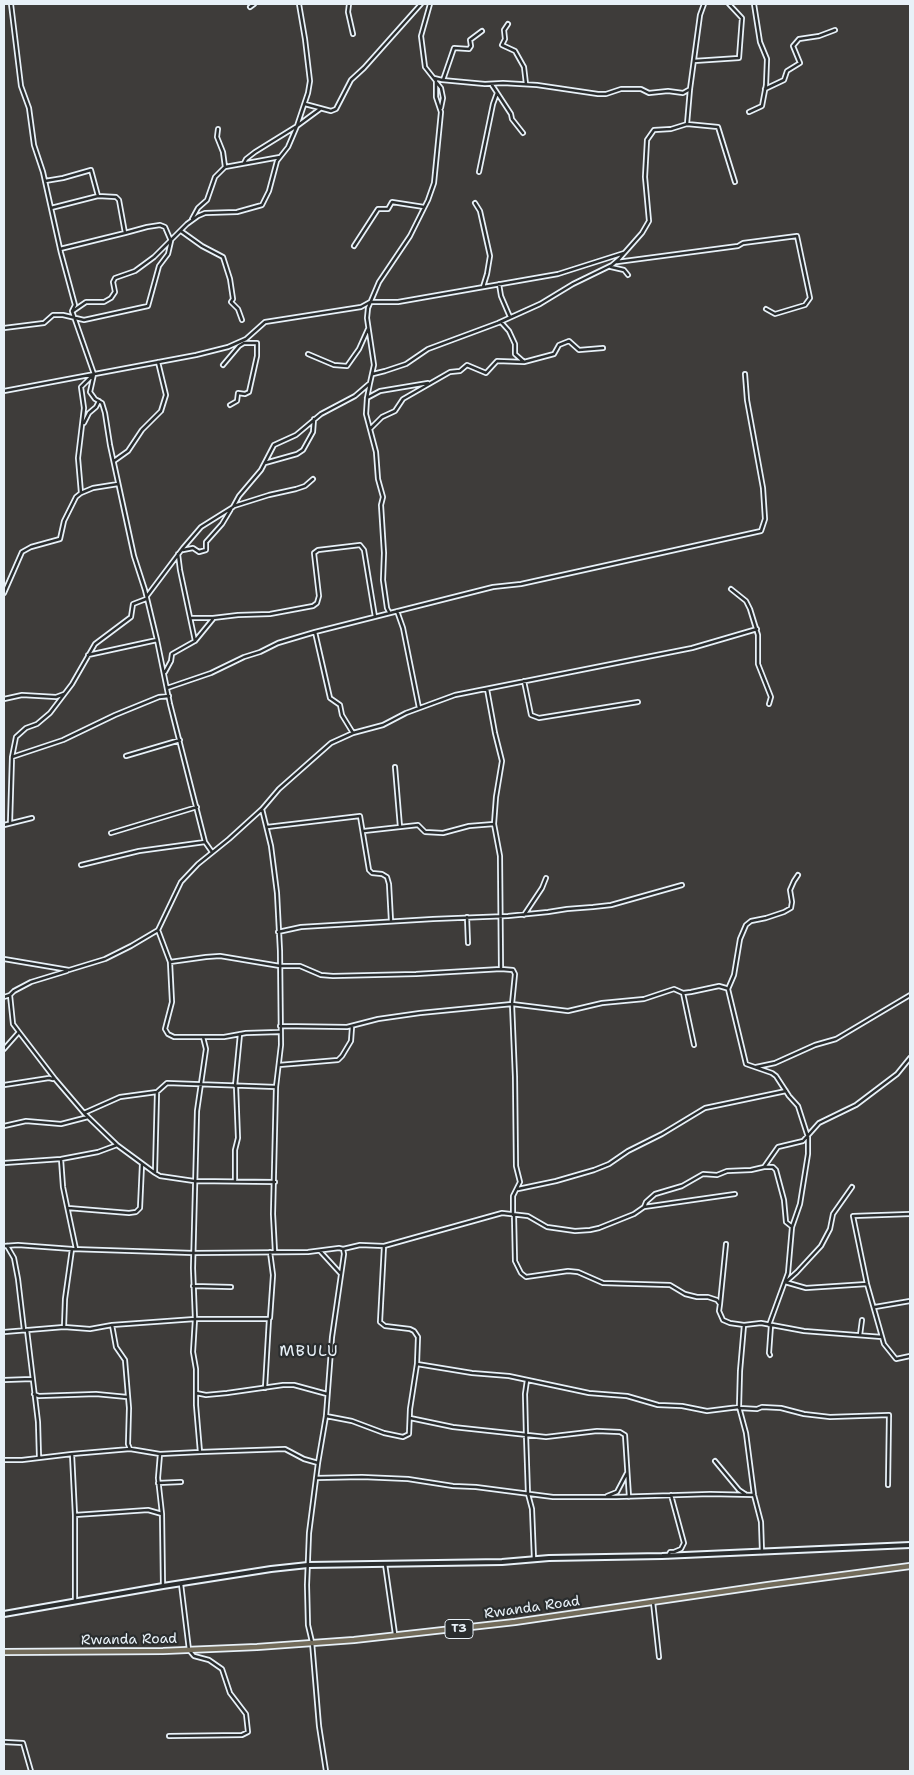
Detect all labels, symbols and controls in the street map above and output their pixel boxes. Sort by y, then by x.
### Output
district label: MBULU [279,1342,339,1362]
street label: Rwanda Road [483,1593,581,1623]
road number: T3 [445,1620,473,1638]
street label: Rwanda Road [81,1631,177,1649]

